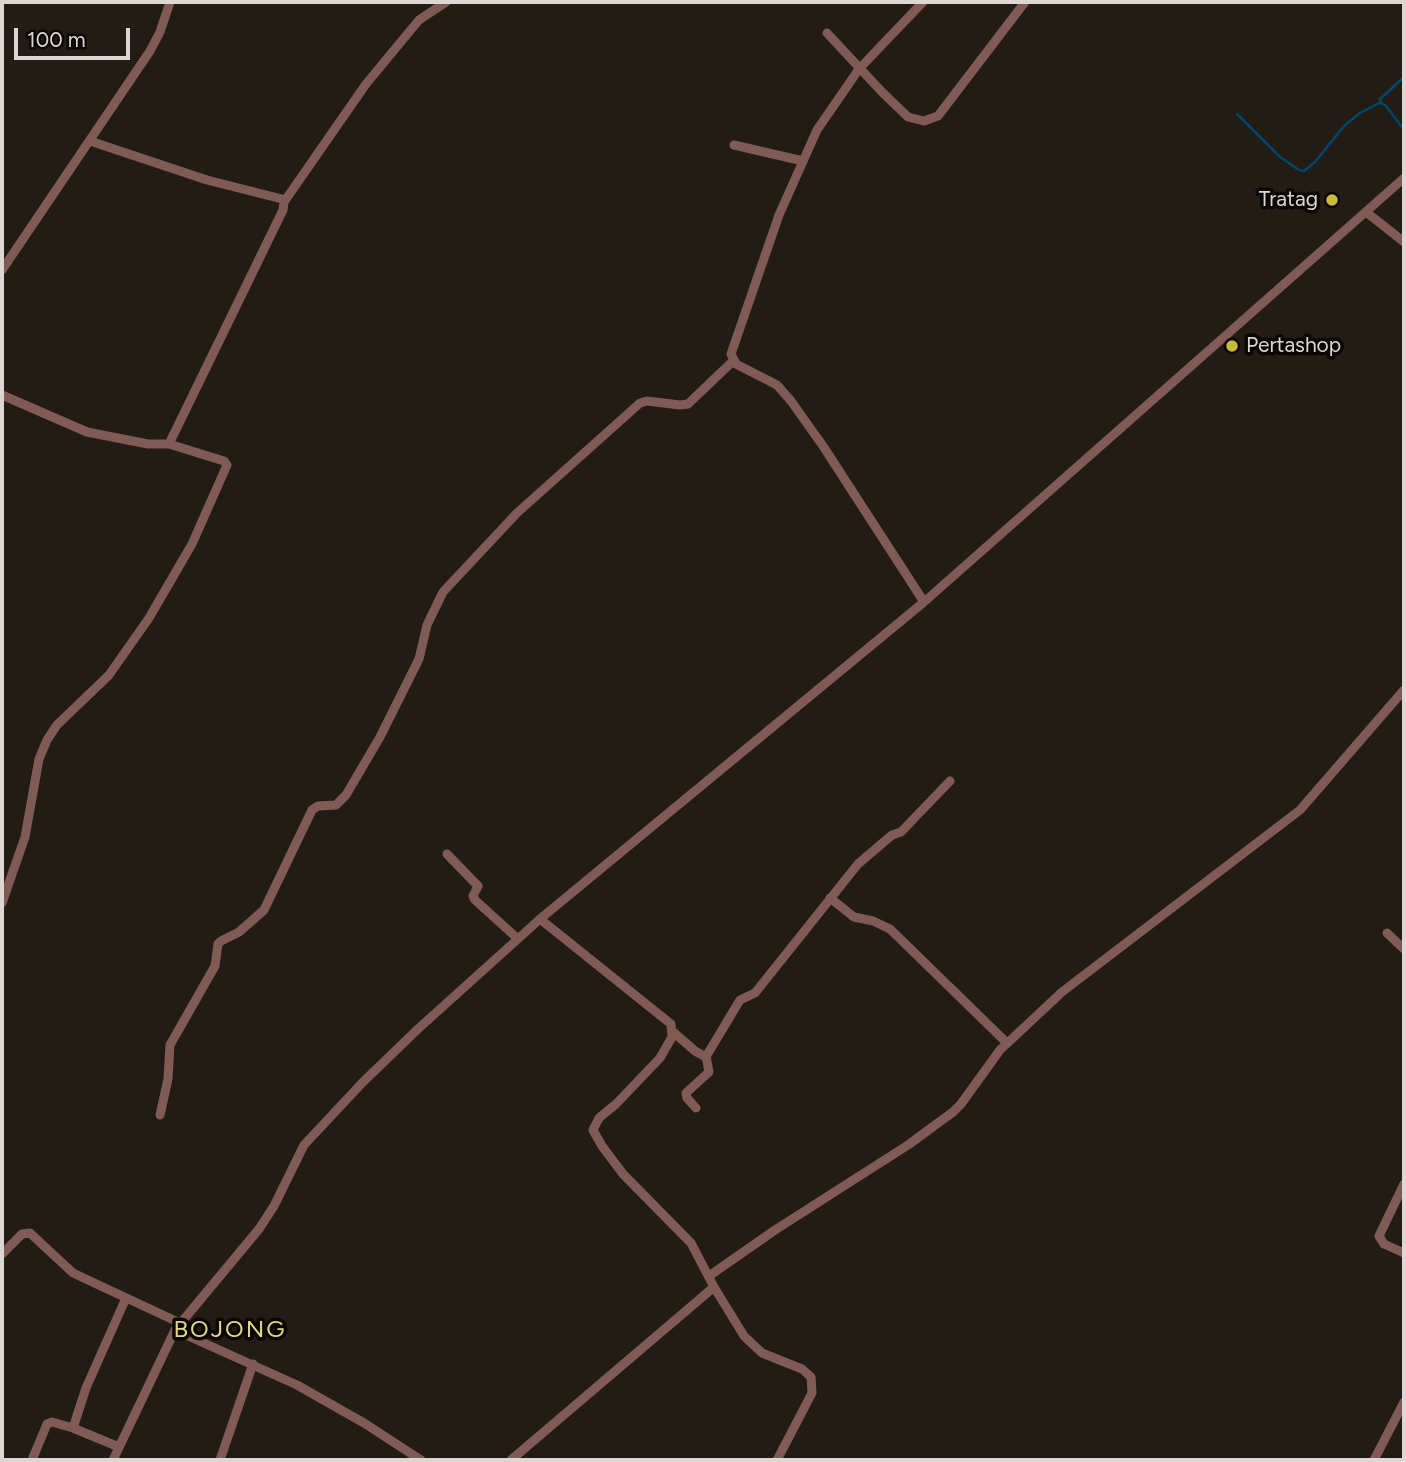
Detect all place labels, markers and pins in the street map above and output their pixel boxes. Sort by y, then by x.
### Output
place label: Tratag [1259,187,1318,213]
marker: Tratag [1324,192,1340,208]
place label: Pertashop [1246,333,1341,359]
marker: Pertashop [1224,338,1240,354]

